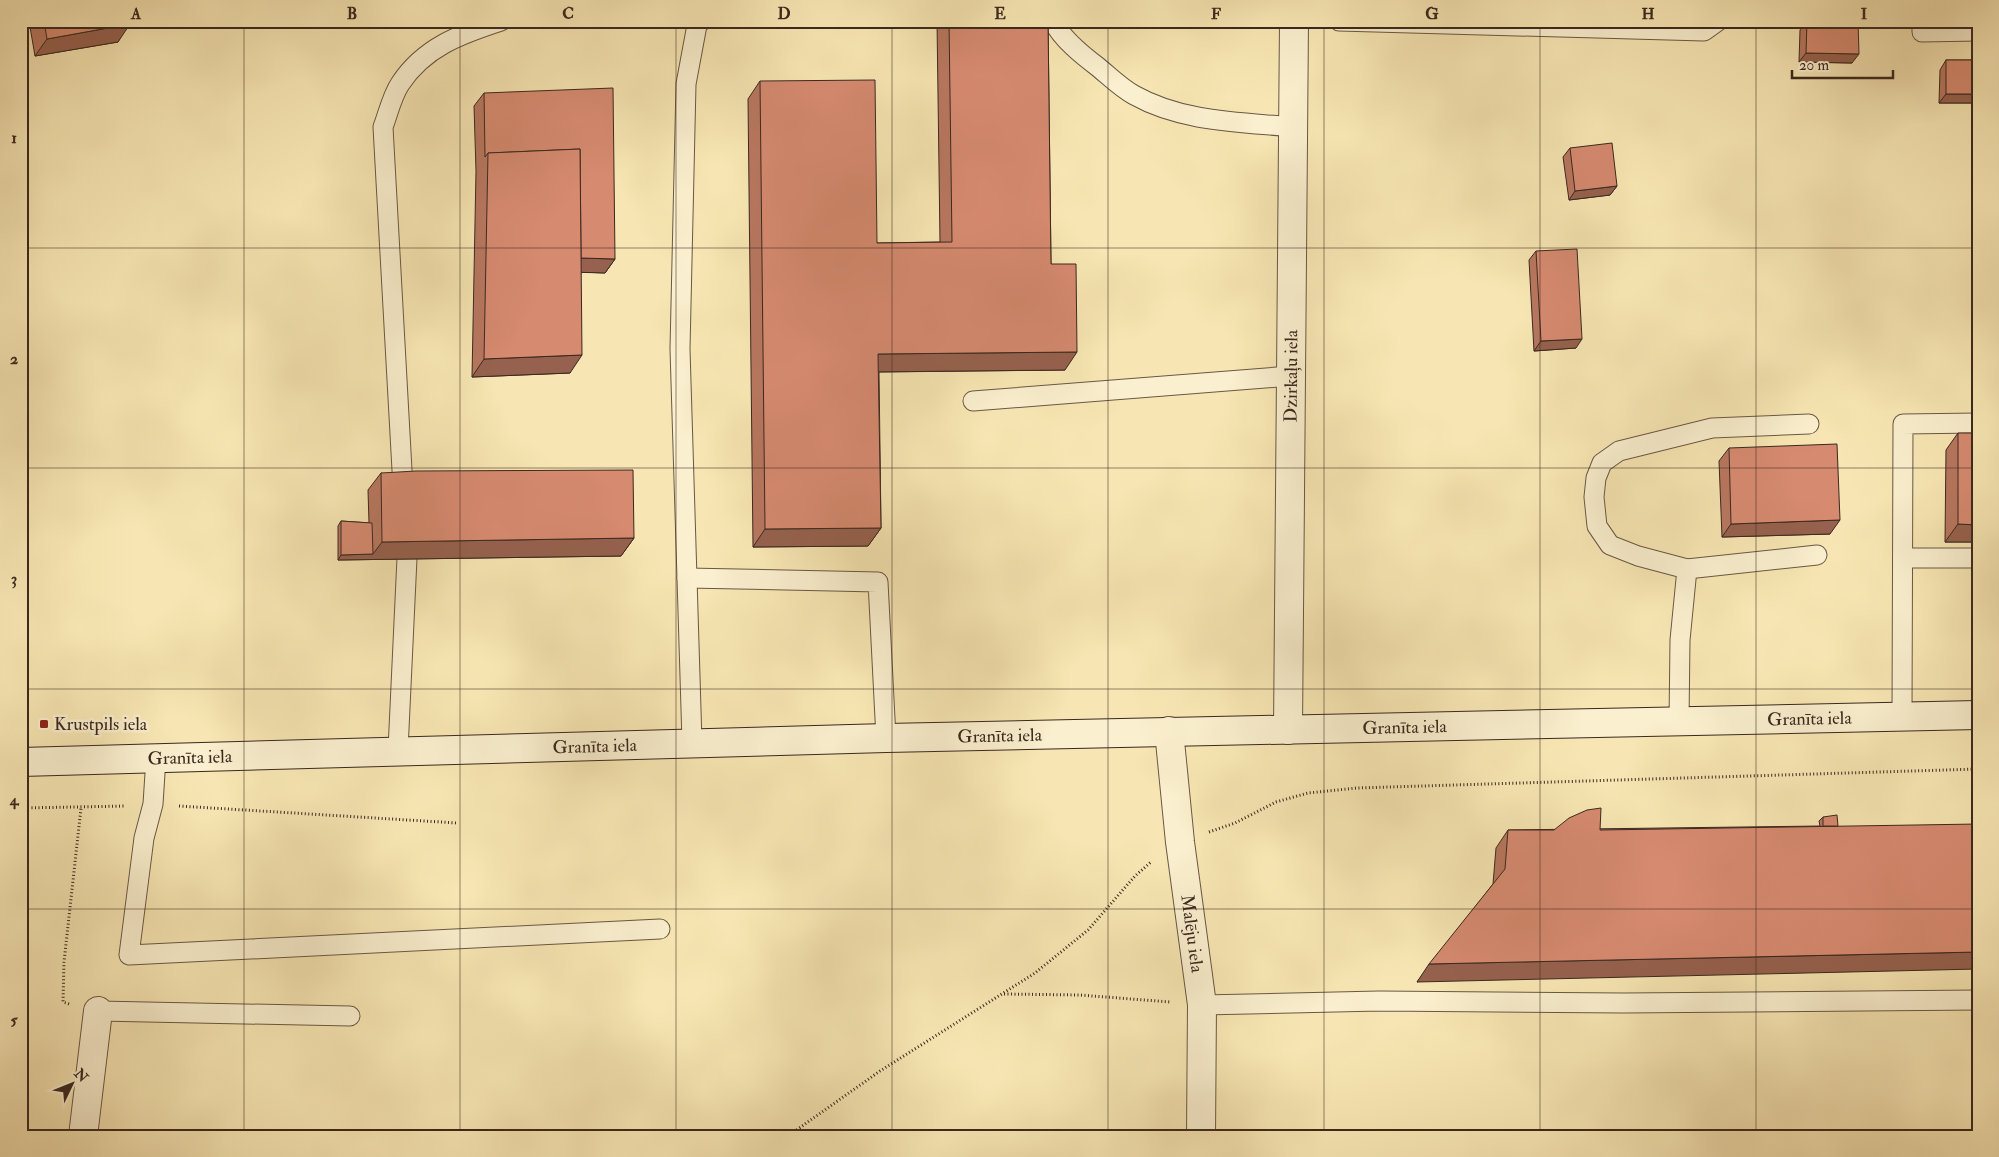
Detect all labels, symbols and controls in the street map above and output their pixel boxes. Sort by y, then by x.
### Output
text: A [130,4,142,24]
text: B [347,4,357,24]
text: C [562,4,574,24]
text: D [777,4,791,24]
text: E [994,4,1006,24]
text: F [1211,4,1221,24]
text: G [1425,4,1439,24]
text: H [1641,4,1655,24]
text: I [1861,4,1868,24]
scale bar [1792,48,1893,80]
text: 20 m [1799,56,1829,75]
text: 1 [11,128,17,148]
street label: Dzirkaļu iela [1279,329,1303,422]
text: 2 [10,349,18,369]
text: 3 [11,569,17,589]
street label: Granīta iela [1767,706,1853,731]
place label: Krustpils iela [54,713,148,736]
street label: Granīta iela [1362,715,1448,739]
marker: Krustpils iela [38,718,50,730]
street label: Granīta iela [957,723,1043,748]
street label: Granīta iela [552,733,638,759]
street label: Granīta iela [147,745,233,770]
text: 4 [9,790,20,810]
street label: Malēju iela [1176,893,1209,975]
text: 5 [10,1010,18,1030]
north arrow [48,1060,98,1110]
text: N [70,1064,92,1086]

